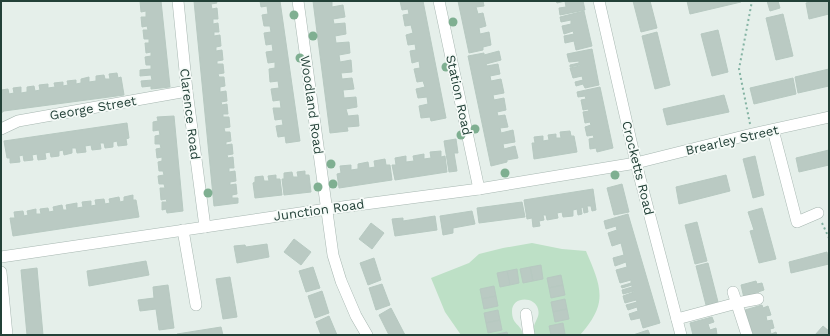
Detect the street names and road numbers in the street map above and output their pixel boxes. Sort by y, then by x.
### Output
street label: Station Road [443,53,475,137]
street label: Woodland Road [298,55,326,155]
street label: Clarence Road [177,67,203,161]
street label: George Street [49,93,138,123]
street label: Crocketts Road [619,119,657,217]
street label: Brearley Street [684,122,780,158]
street label: Junction Road [273,196,365,224]

